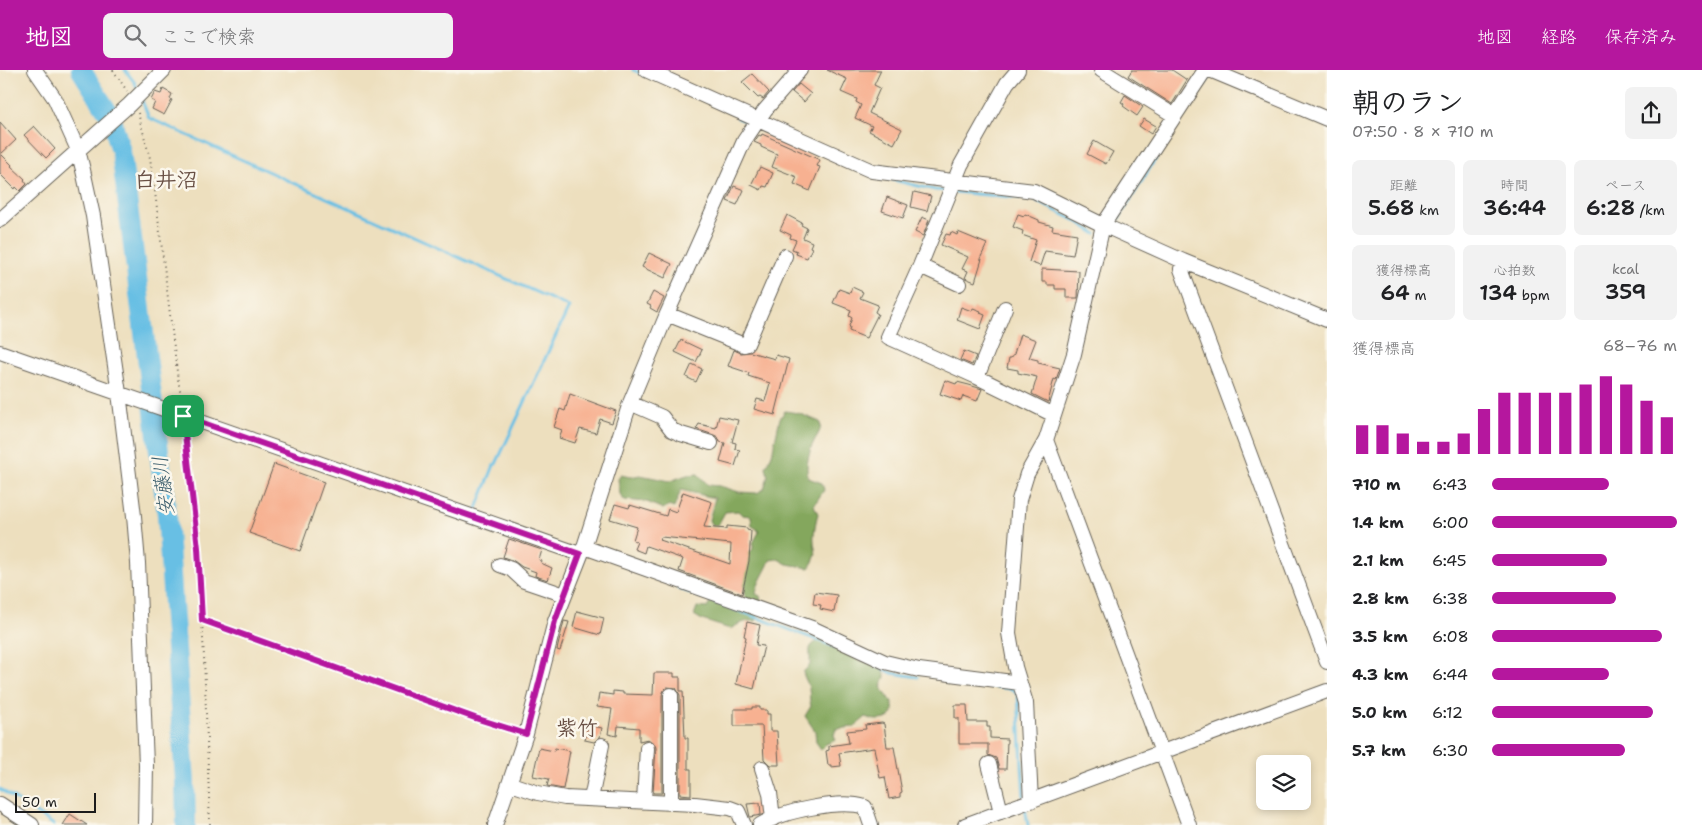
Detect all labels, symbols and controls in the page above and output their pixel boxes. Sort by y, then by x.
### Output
search box [103,13,453,58]
text: 地図 [25,21,73,53]
icon: search [121,21,149,49]
text: ここで検索 [161,24,256,49]
text: 地図 [1477,25,1513,49]
text: 経路 [1541,25,1577,49]
text: 保存済み [1605,25,1677,49]
text: 朝のラン [1352,83,1464,121]
button: share [1625,87,1677,139]
text: 07:50 · 8 × 710 m [1352,121,1494,142]
district label: 白井沼 [135,166,198,194]
text: 距離 [1390,176,1418,194]
text: 時間 [1501,176,1529,194]
text: ペース [1605,176,1646,194]
text: 5.68 [1368,194,1414,222]
text: 36:44 [1483,194,1546,222]
text: 6:28 [1586,194,1635,222]
text: km [1414,201,1439,219]
text: /km [1635,201,1665,219]
text: kcal [1612,260,1639,278]
text: 獲得標高 [1376,261,1432,279]
text: 心拍数 [1494,261,1536,279]
text: 359 [1605,278,1646,306]
text: 64 [1381,279,1410,307]
text: 134 [1479,279,1517,307]
text: m [1410,286,1426,304]
text: bpm [1517,286,1550,304]
text: 68–76 m [1603,335,1677,356]
text: 獲得標高 [1352,338,1416,359]
pin [162,395,204,437]
icon: arrive [169,402,197,430]
water label: 安藤川 [146,455,180,517]
text: 710 m [1352,474,1401,495]
text: 6:43 [1432,474,1467,495]
text: 1.4 km [1352,512,1404,533]
text: 6:00 [1432,512,1469,533]
text: 2.1 km [1352,550,1404,571]
text: 6:45 [1432,550,1467,571]
text: 2.8 km [1352,588,1409,609]
text: 6:38 [1432,588,1468,609]
text: 3.5 km [1352,626,1408,647]
text: 6:08 [1432,626,1469,647]
text: 4.3 km [1352,664,1408,685]
text: 6:44 [1432,664,1468,685]
text: 5.0 km [1352,702,1407,723]
text: 6:12 [1432,702,1463,723]
district label: 紫竹 [556,714,598,742]
text: 5.7 km [1352,740,1406,761]
text: 6:30 [1432,740,1468,761]
map controls [1256,755,1311,810]
button: layers [1256,755,1311,810]
scale bar [15,790,96,813]
text: 50 m [22,793,57,811]

